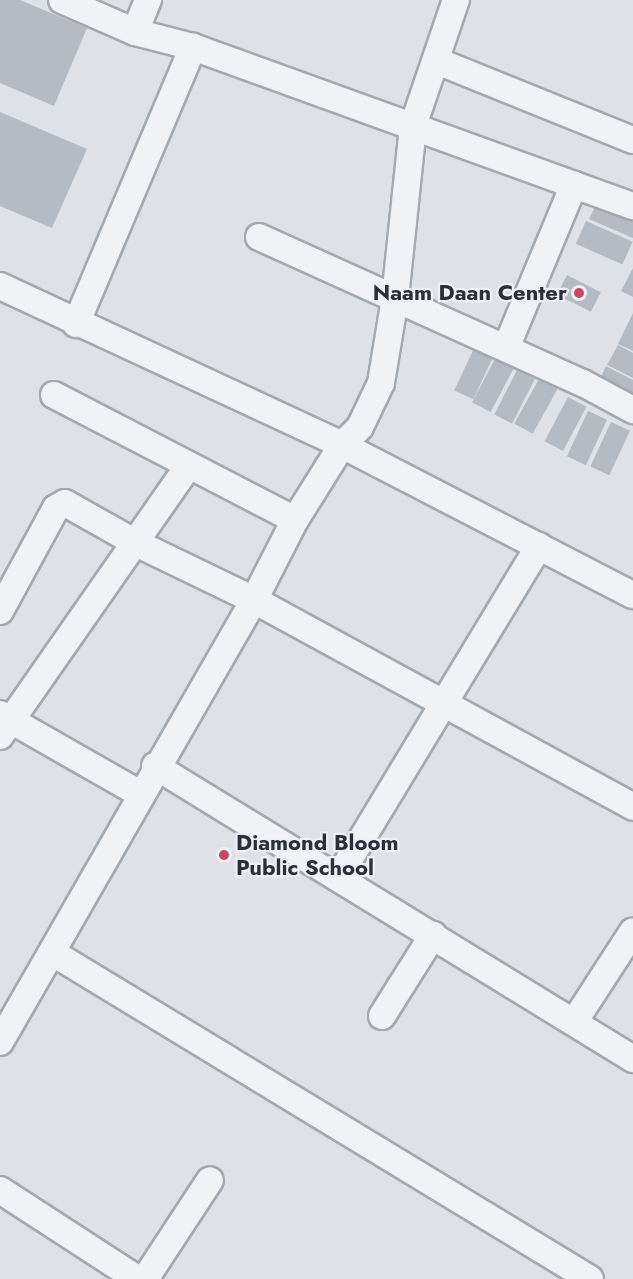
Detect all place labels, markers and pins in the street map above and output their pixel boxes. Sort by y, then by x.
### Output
place label: Naam Daan Center [373,280,567,306]
marker: Naam Daan Center [572,286,586,300]
place label: Diamond Bloom Public School [236,829,398,880]
marker: Diamond Bloom Public School [217,848,231,862]

